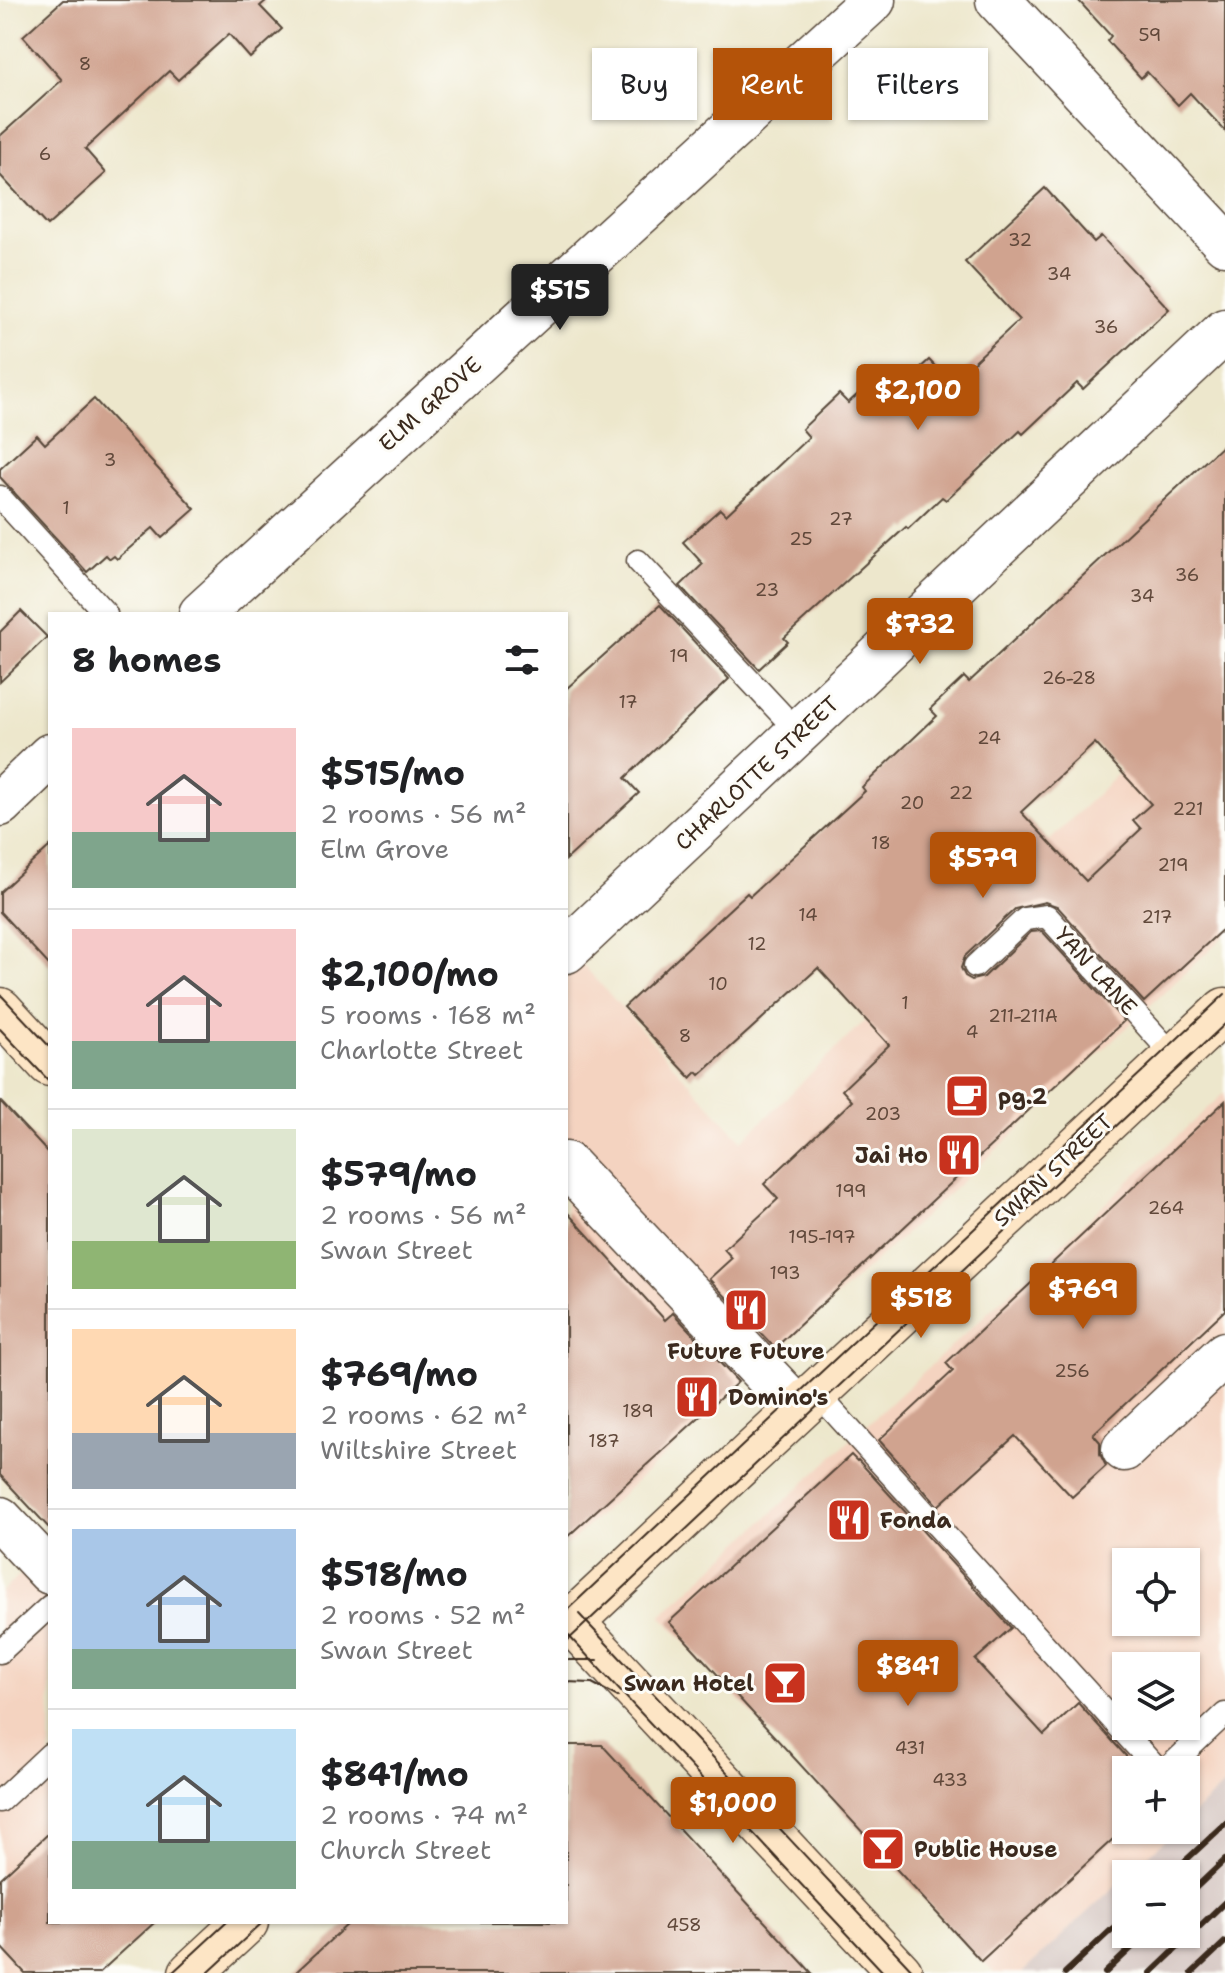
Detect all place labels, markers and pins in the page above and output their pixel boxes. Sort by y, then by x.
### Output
pin: $515 [513,264,607,332]
pin: $2,100 [853,364,983,432]
pin: $732 [873,598,967,666]
pin: $579 [936,832,1030,900]
cafe icon: pg.2 [943,1072,991,1120]
place label: pg.2 [998,1082,1047,1111]
restaurant icon: Jai Ho [935,1131,983,1179]
place label: Jai Ho [855,1141,928,1170]
pin: $769 [1036,1263,1130,1331]
pin: $518 [874,1272,968,1340]
restaurant icon: Future Future [722,1286,770,1334]
place label: Future Future [667,1337,825,1366]
restaurant icon: Domino's [673,1373,721,1421]
place label: Domino's [728,1383,828,1412]
restaurant icon: Fonda [825,1496,873,1544]
place label: Fonda [880,1506,952,1535]
pin: $841 [861,1640,955,1708]
bar icon: Swan Hotel [761,1659,809,1707]
place label: Swan Hotel [624,1669,754,1698]
pin: $1,000 [668,1777,798,1845]
bar icon: Public House [859,1825,907,1873]
place label: Public House [914,1835,1057,1864]

